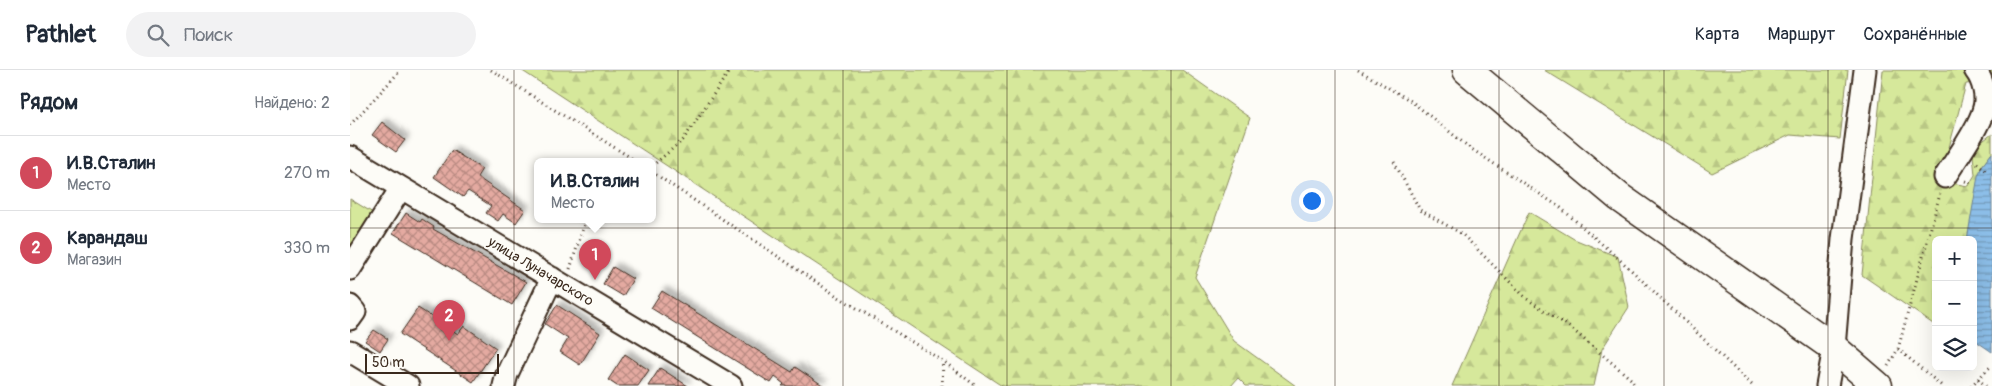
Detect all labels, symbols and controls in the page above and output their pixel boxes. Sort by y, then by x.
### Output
search box [126,12,476,57]
text: Pathlet [25,20,96,49]
icon: search [144,21,172,49]
text: Поиск [184,23,233,47]
text: Карта [1695,23,1739,46]
text: Маршрут [1767,23,1835,46]
text: Сохранённые [1863,23,1967,46]
text: Рядом [20,89,78,116]
text: Найдено: 2 [254,93,330,113]
text: И.В.Сталин [67,151,155,175]
popup [534,158,656,223]
text: 1 [33,163,39,183]
text: 270 m [284,163,330,183]
text: И.В.Сталин [551,169,639,193]
text: Место [67,175,111,195]
your location [1299,188,1325,214]
text: Место [551,193,595,213]
text: Карандаш [67,226,148,250]
street label: улица Луначарского [484,233,597,310]
map controls [1932,236,1977,371]
button: + [1932,236,1977,281]
text: 2 [32,238,40,258]
text: 330 m [284,238,330,258]
pin: 1 [579,239,611,280]
text: Магазин [67,250,122,270]
button: − [1932,281,1977,326]
pin: 2 [433,300,465,341]
button: layers [1932,326,1977,371]
scale bar [365,351,499,374]
text: 50 m [372,354,405,371]

